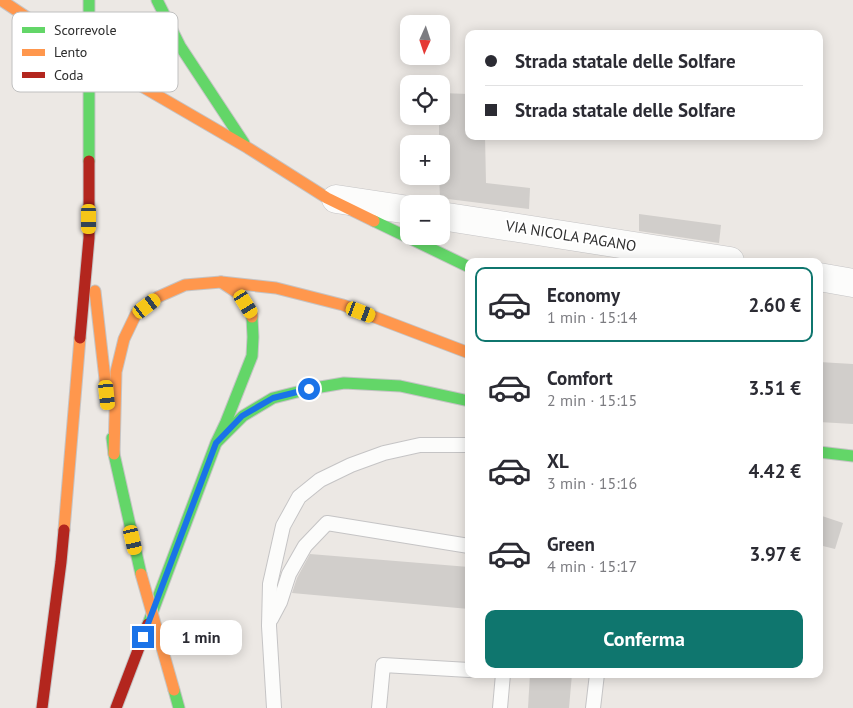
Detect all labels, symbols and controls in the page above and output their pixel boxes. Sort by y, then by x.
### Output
legend [12,12,178,92]
north arrow [400,15,450,65]
map controls [400,15,450,245]
text: Scorrevole [54,21,117,39]
text: Lento [54,43,87,61]
text: Strada statale delle Solfare [515,49,736,73]
text: Coda [54,66,84,84]
button: locate [400,75,450,125]
text: Strada statale delle Solfare [515,98,736,122]
button: + [400,135,450,185]
button: − [400,195,450,245]
car [81,204,96,234]
street label: VIA NICOLA PAGANO [503,216,638,255]
icon: car [487,282,532,327]
text: Economy [547,283,620,307]
car [231,287,260,321]
car [130,291,163,321]
text: 2.60 € [748,293,801,317]
car [344,300,377,324]
text: 1 min · 15:14 [547,307,637,327]
icon: car [487,365,532,410]
text: Comfort [547,366,613,390]
text: 3.51 € [748,376,801,400]
route start [298,378,320,400]
car [97,379,116,411]
text: 2 min · 15:15 [547,390,637,410]
icon: car [487,448,532,493]
text: XL [547,449,569,473]
text: 4.42 € [748,459,801,483]
text: 3 min · 15:16 [547,473,637,493]
car [122,524,143,556]
icon: car [487,531,532,576]
text: Green [547,532,595,556]
text: 3.97 € [749,542,801,566]
text: 4 min · 15:17 [547,556,637,576]
button: Conferma [485,610,803,668]
callout: 1 min [160,620,243,654]
route end [132,626,154,648]
text: 1 min [181,627,221,647]

